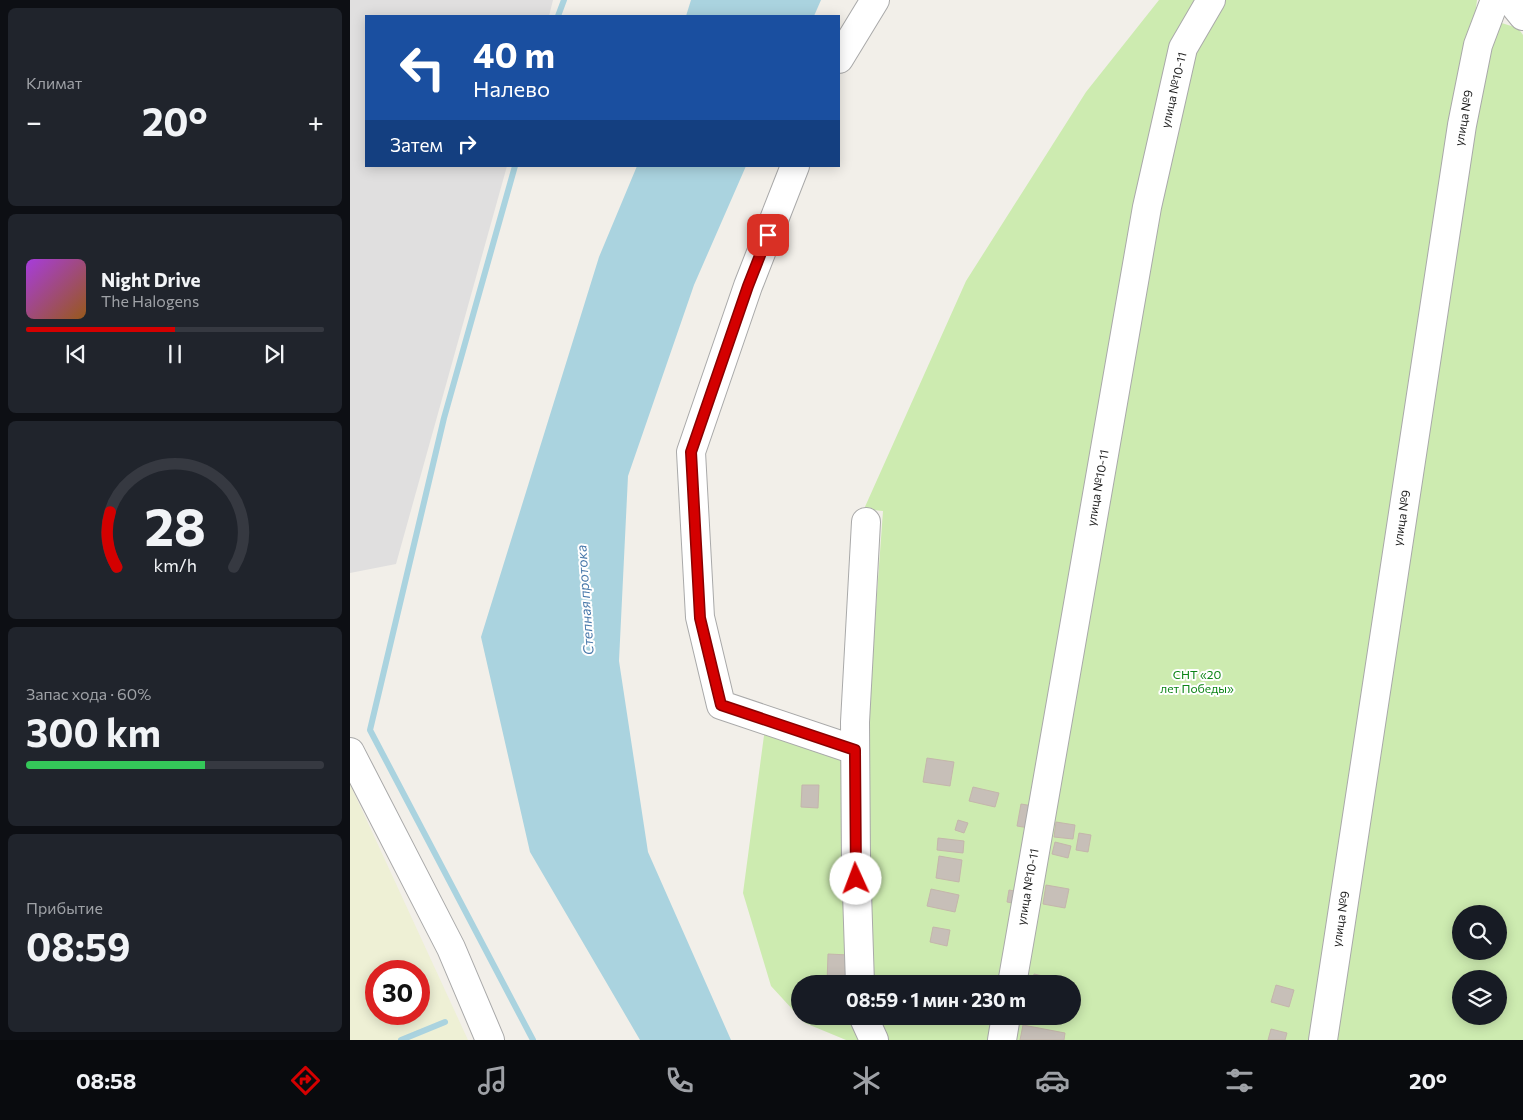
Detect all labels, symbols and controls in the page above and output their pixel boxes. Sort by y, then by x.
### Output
text: 40 m [473,32,555,75]
icon: left [390,35,455,100]
street label: улица №10-11 [1157,50,1189,129]
text: Климат [26,73,82,92]
text: Налево [473,75,550,102]
street label: улица №9 [1451,89,1475,147]
text: 20° [142,97,208,144]
text: − [26,104,42,138]
text: + [308,104,324,138]
icon: right [453,130,481,158]
text: Затем [390,133,443,156]
pin [747,214,789,256]
icon: arrive [754,221,782,249]
text: Night Drive [101,268,201,291]
text: The Halogens [101,291,199,310]
icon: previous [62,340,90,368]
icon: pause [161,340,189,368]
icon: next [260,340,288,368]
street label: улица №10-11 [1083,448,1111,527]
street label: улица №9 [1390,489,1412,547]
text: 28 [144,493,206,557]
water label: Степная протока [572,544,597,656]
text: km/h [153,554,197,576]
park label: СНТ «20 лет Победы» [1160,667,1234,695]
text: Запас хода · 60% [26,684,151,703]
text: 300 km [26,708,161,755]
street label: улица №10-11 [1013,847,1041,926]
position arrow [829,852,881,904]
street label: улица №9 [1329,890,1351,948]
text: Прибытие [26,898,103,917]
map controls [1452,905,1507,1025]
button: search [1452,905,1507,960]
text: 08:59 [26,922,130,969]
speed limit sign: 30 [365,960,430,1025]
button: layers [1452,970,1507,1025]
text: 08:59 · 1 мин · 230 m [846,988,1026,1011]
icon: directions [288,1063,323,1098]
icon: music [475,1063,510,1098]
icon: phone [662,1063,697,1098]
icon: climate [849,1063,884,1098]
icon: car [1035,1063,1070,1098]
icon: filters [1222,1063,1257,1098]
text: 08:58 [76,1067,136,1094]
text: 20° [1409,1067,1447,1094]

